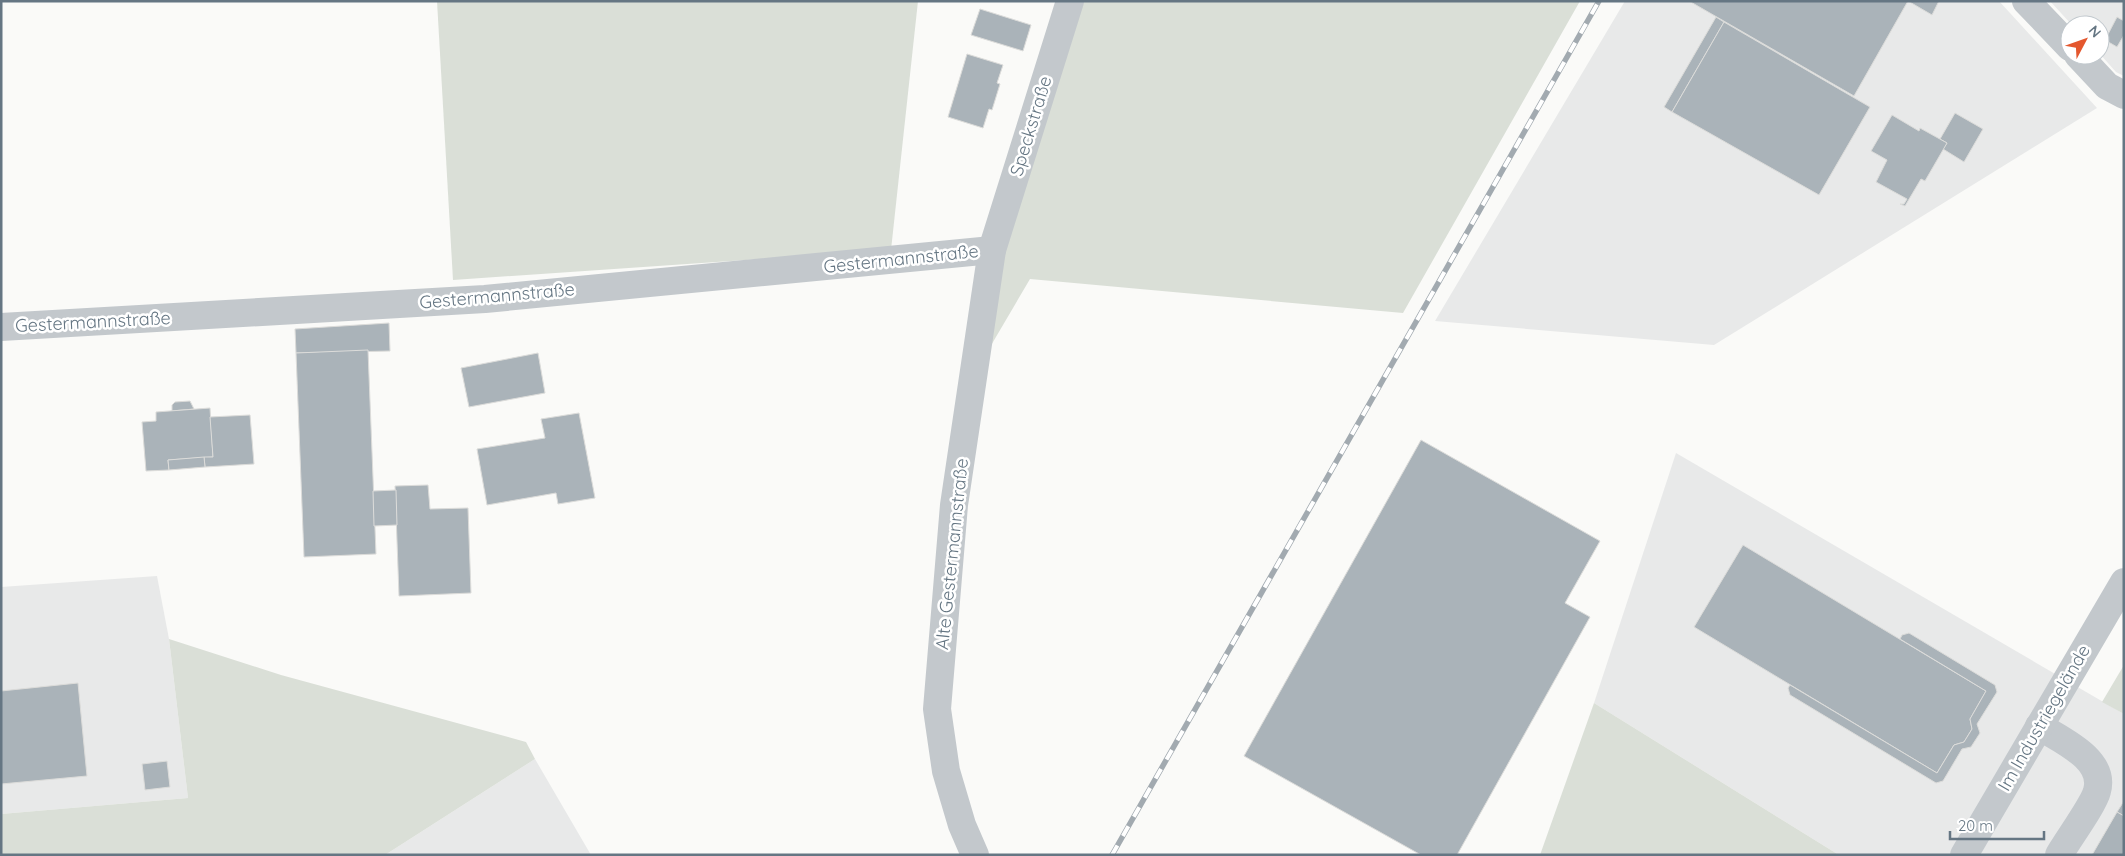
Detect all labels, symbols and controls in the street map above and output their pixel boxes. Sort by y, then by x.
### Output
north arrow [2060,15,2110,65]
text: N [2085,22,2105,41]
street label: Speckstraße [1004,73,1057,179]
street label: Gestermannstraße [822,239,980,278]
street label: Gestermannstraße [418,277,575,314]
street label: Gestermannstraße [15,306,171,337]
street label: Alte Gestermannstraße [930,457,973,651]
street label: Im Industriegelände [1992,640,2095,795]
scale bar [1950,808,2044,840]
text: 20 m [1958,816,1993,835]

